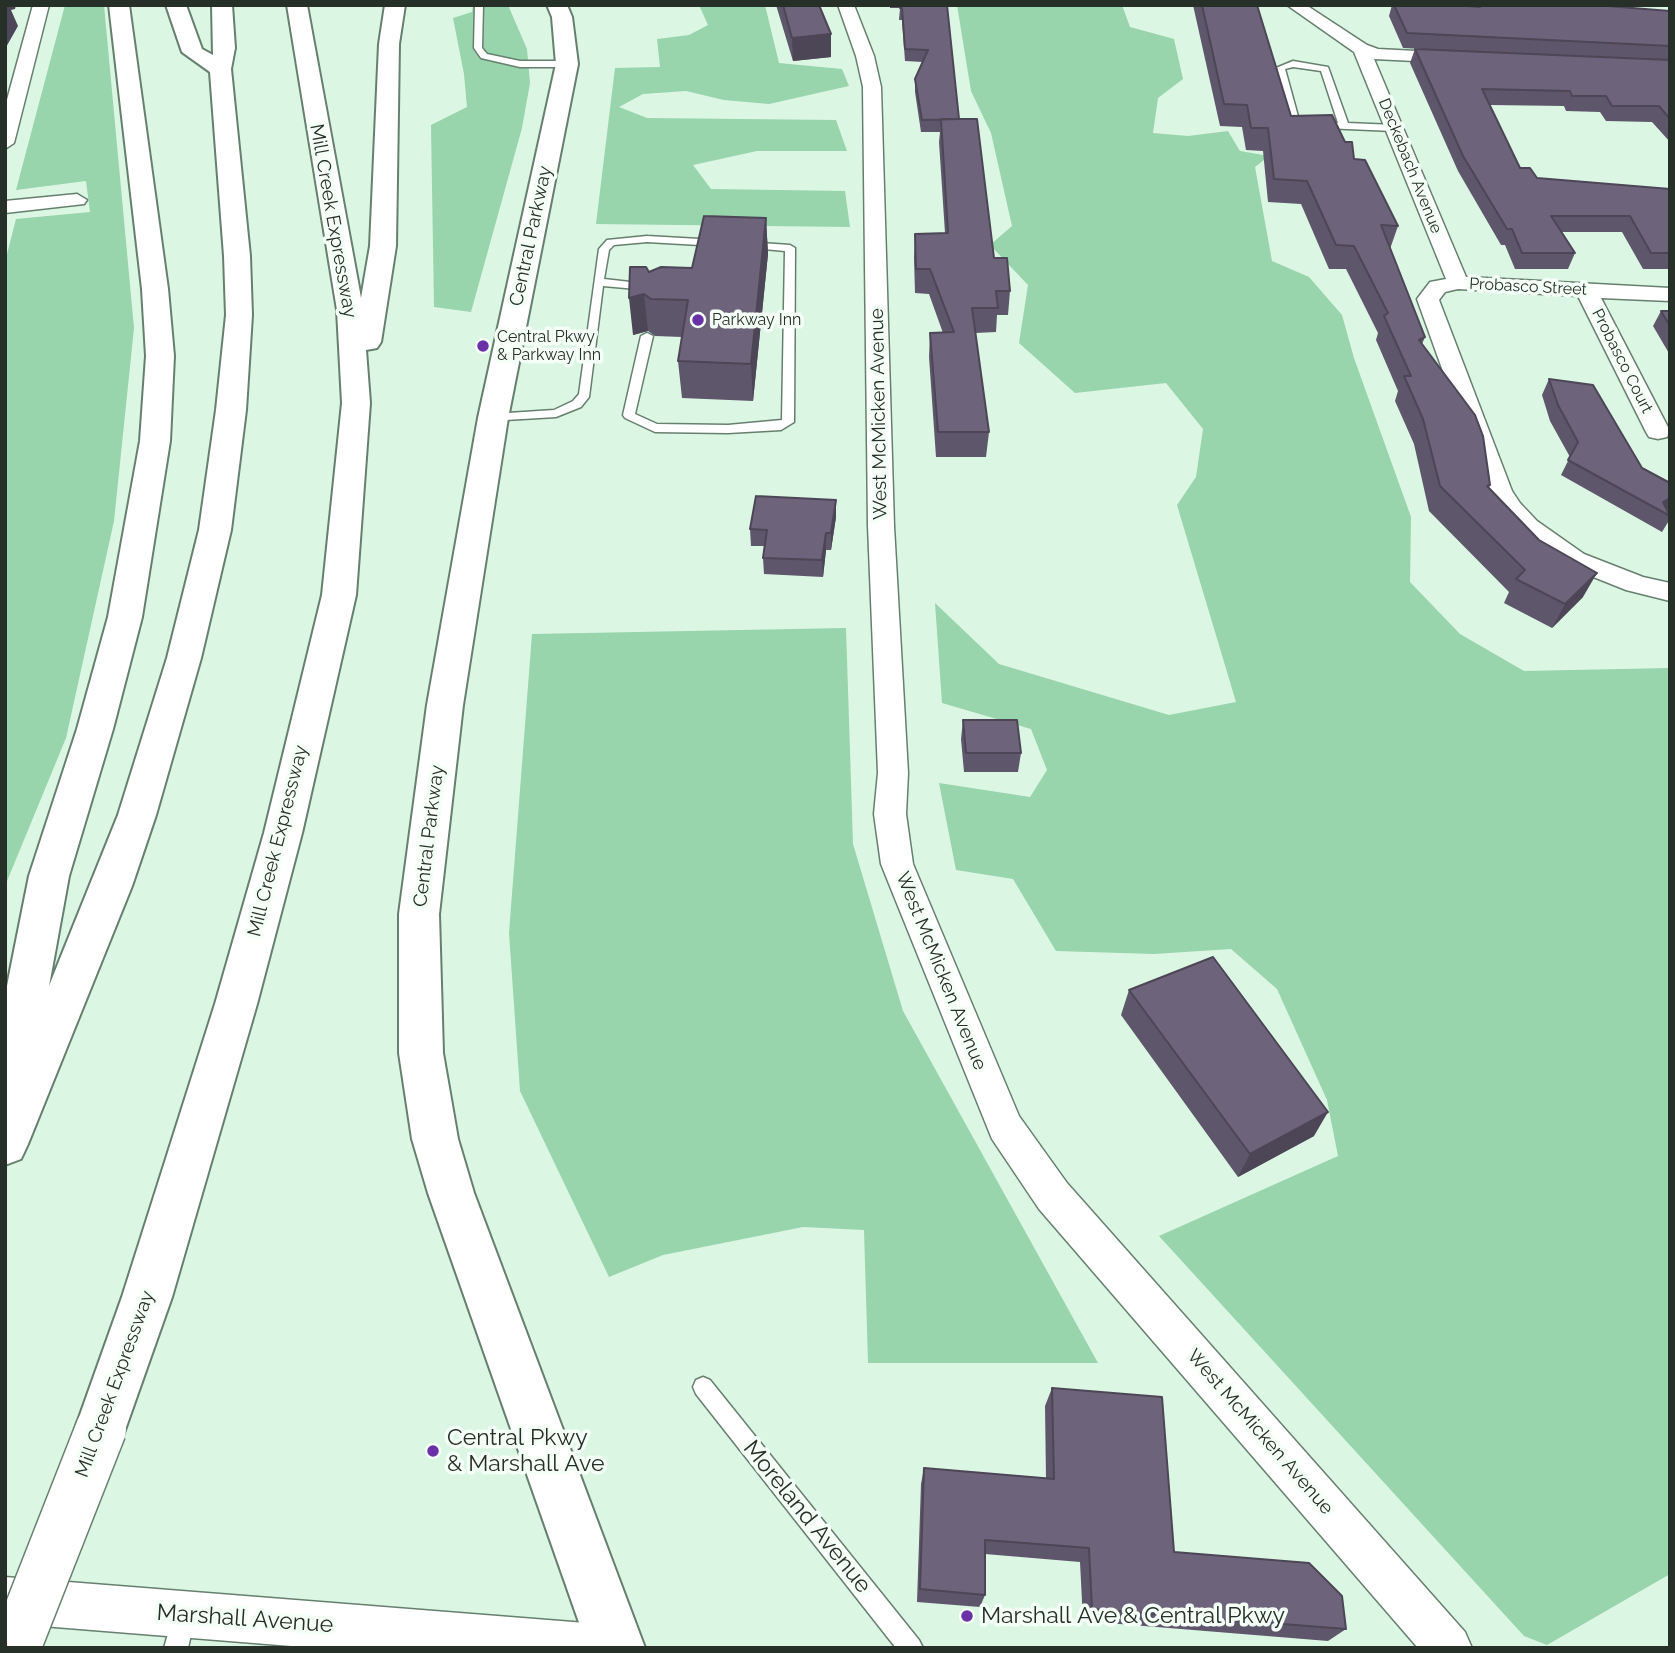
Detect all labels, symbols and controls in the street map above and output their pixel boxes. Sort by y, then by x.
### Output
street label: Deckebach Avenue [1374,96,1446,236]
street label: Mill Creek Expressway [305,122,361,320]
street label: Central Parkway [505,164,557,308]
street label: Probasco Street [1469,274,1587,300]
street label: Probasco Court [1587,306,1657,416]
street label: West McMicken Avenue [866,308,892,520]
place label: Parkway Inn [712,310,801,330]
marker: Parkway Inn [690,312,706,328]
place label: Central Pkwy & Parkway Inn [497,327,601,365]
marker: Central Pkwy & Parkway Inn [475,338,491,354]
street label: Mill Creek Expressway [243,743,313,939]
street label: Central Parkway [409,764,449,908]
street label: West McMicken Avenue [891,869,991,1073]
street label: Mill Creek Expressway [71,1288,159,1480]
street label: West McMicken Avenue [1182,1345,1338,1519]
place label: Central Pkwy & Marshall Ave [447,1424,604,1478]
street label: Moreland Avenue [737,1435,877,1599]
marker: Central Pkwy & Marshall Ave [425,1443,441,1459]
street label: Marshall Avenue [156,1599,334,1639]
place label: Marshall Ave & Central Pkwy [981,1602,1285,1630]
marker: Marshall Ave & Central Pkwy [959,1608,975,1624]

